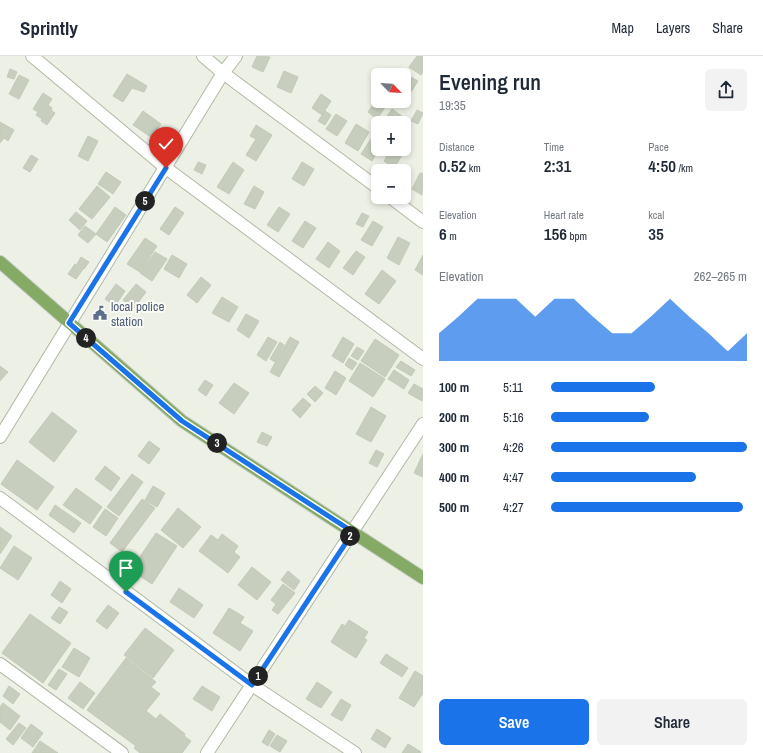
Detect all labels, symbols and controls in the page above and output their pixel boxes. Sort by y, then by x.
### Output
text: Sprintly [20,15,78,41]
text: Map [612,19,634,37]
text: Layers [656,19,690,37]
text: Share [712,19,743,37]
text: Evening run [439,67,541,97]
north arrow [371,68,411,108]
map controls [371,68,411,204]
button: share [705,69,747,111]
text: 19:35 [439,97,466,114]
button: + [371,116,411,156]
pin [149,127,183,168]
icon: check [155,133,177,155]
text: Distance [439,140,475,154]
text: Time [544,140,564,154]
text: Pace [648,140,669,154]
text: 0.52 [439,154,466,177]
text: 2:31 [544,154,571,177]
text: 4:50 [648,154,676,177]
text: km [466,161,481,175]
text: /km [676,161,693,175]
button: − [371,164,411,204]
pin: 5 [135,191,155,211]
text: 5 [142,194,148,208]
text: Elevation [439,208,477,222]
text: Heart rate [544,208,584,222]
text: kcal [648,208,664,222]
text: 6 [439,222,447,245]
text: 156 [544,222,567,245]
text: 35 [648,222,664,245]
text: m [447,229,457,243]
text: bpm [567,229,587,243]
text: Elevation [439,268,483,285]
text: 262–265 m [694,268,747,285]
place label: local police station [111,298,164,330]
public building icon: local police station [92,305,108,321]
pin: 4 [76,328,96,348]
text: 4 [83,331,89,345]
text: 100 m [439,379,469,396]
text: 5:11 [503,379,523,396]
text: 200 m [439,409,469,426]
text: 5:16 [503,409,524,426]
pin: 3 [207,433,227,453]
text: 3 [214,436,220,450]
text: 300 m [439,439,469,456]
text: 4:26 [503,439,524,456]
text: 400 m [439,469,469,486]
text: 4:47 [503,469,524,486]
text: 500 m [439,499,469,516]
text: 4:27 [503,499,524,516]
pin: 2 [340,526,360,546]
text: 2 [347,529,353,543]
pin [109,551,143,592]
icon: arrive [115,557,137,579]
pin: 1 [248,666,268,686]
text: 1 [255,669,261,683]
button: Save [439,699,589,745]
button: Share [597,699,747,745]

